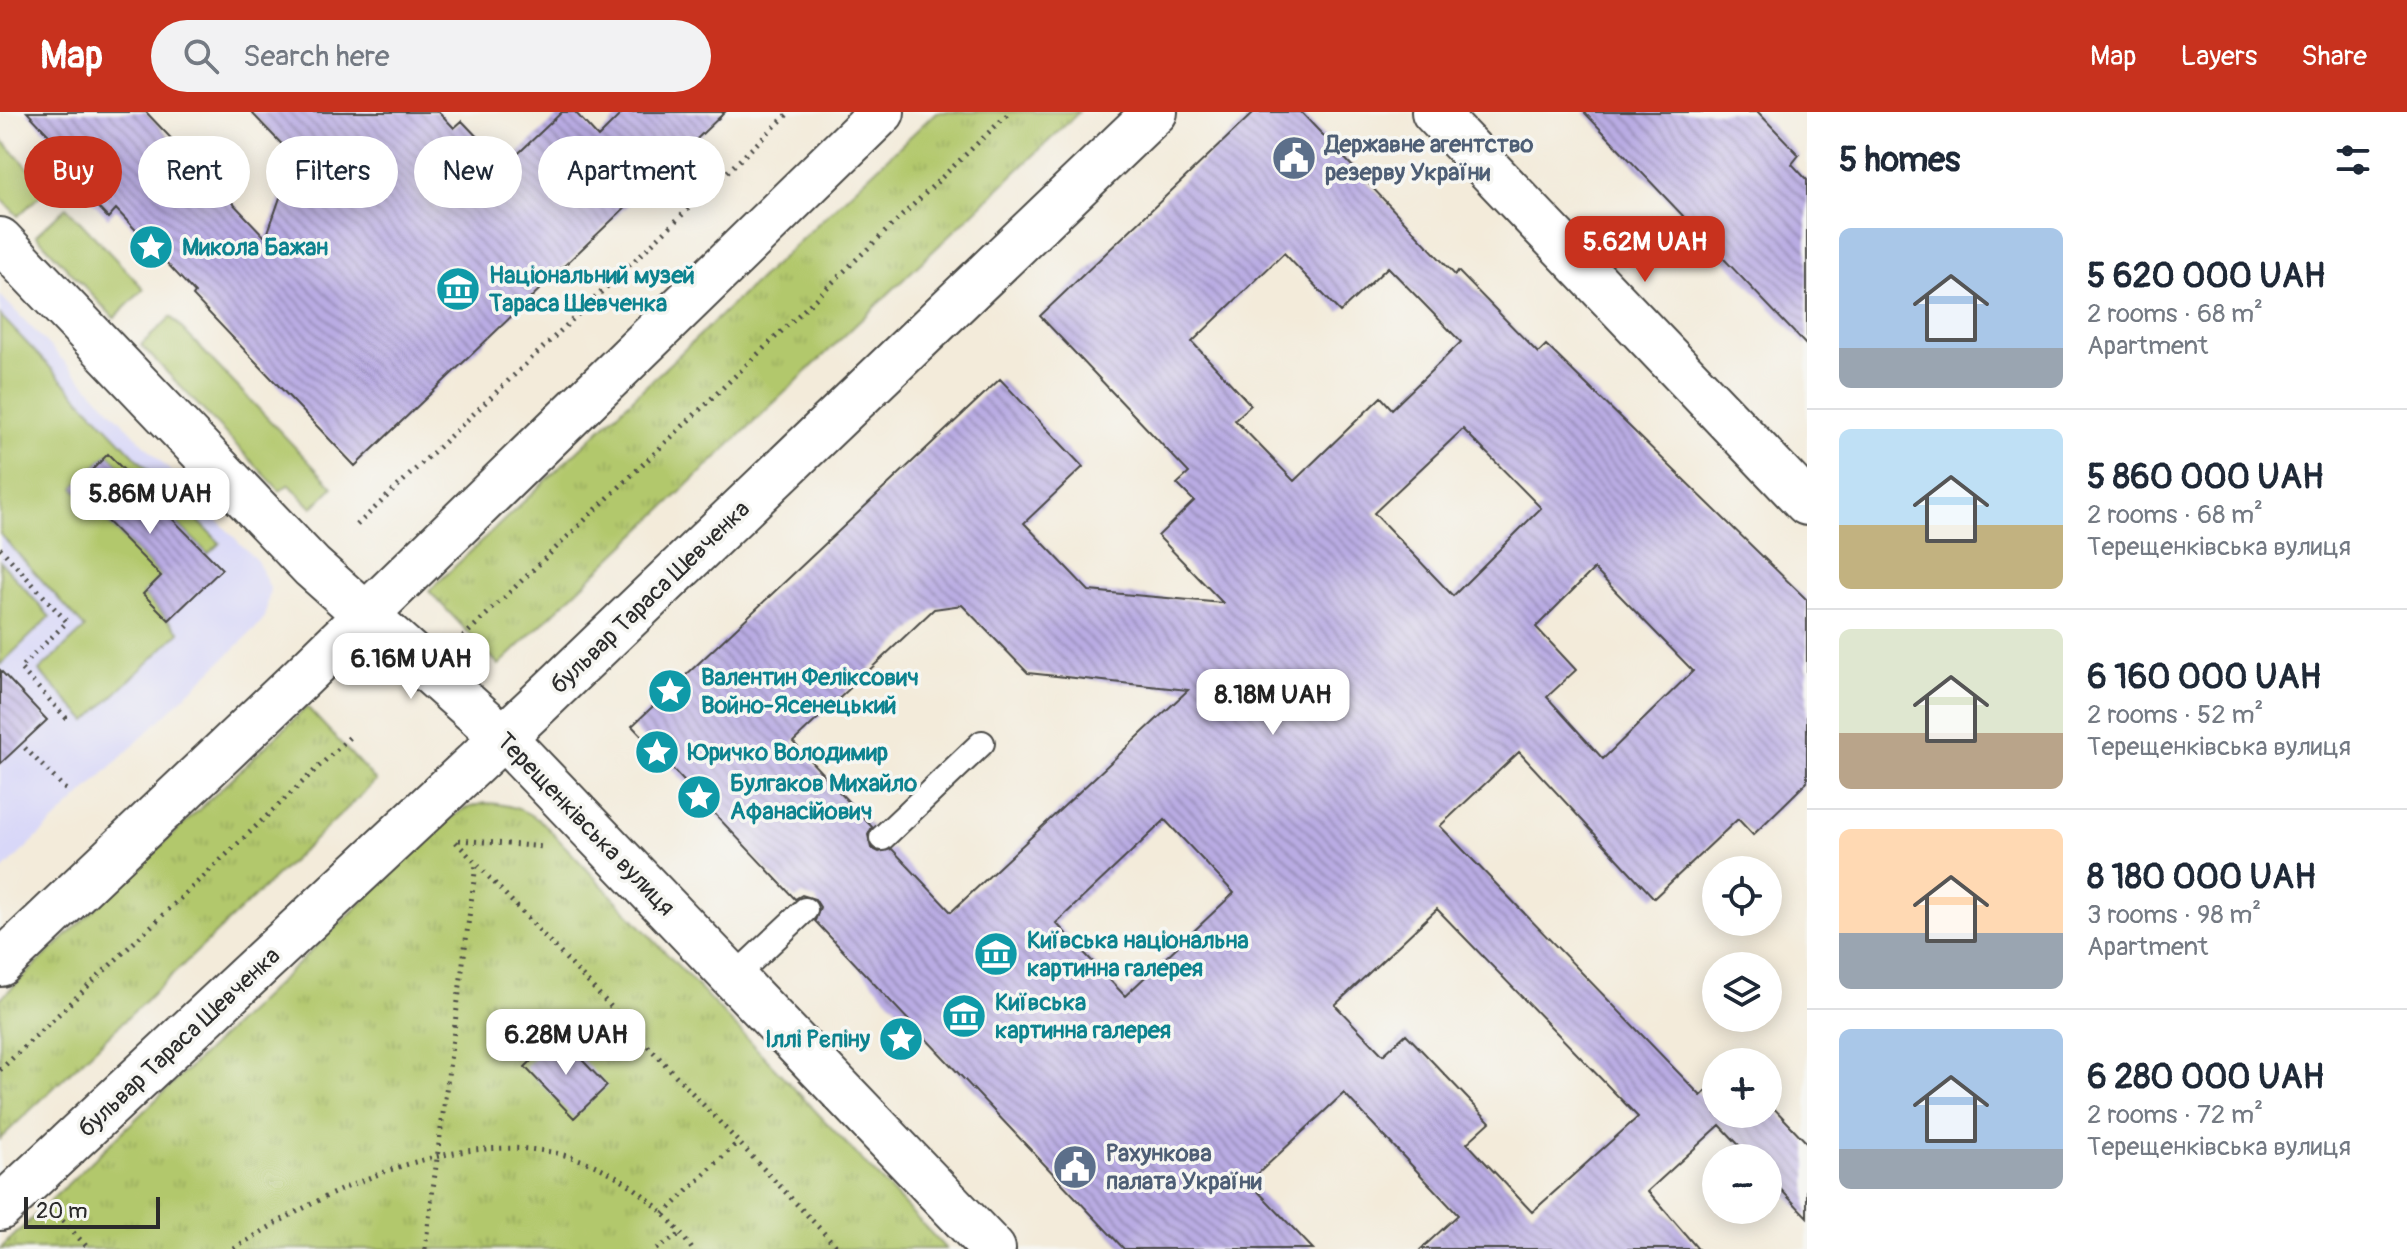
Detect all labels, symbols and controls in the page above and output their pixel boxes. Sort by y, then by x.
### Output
search box [151,20,711,92]
text: Map [40,32,103,80]
icon: search [179,34,223,78]
text: Search here [243,38,390,75]
text: Map [2090,39,2136,74]
text: Layers [2180,39,2257,74]
text: Share [2301,39,2367,74]
place label: Державне агентство резерву України [1323,130,1534,187]
public building icon: Державне агентство резерву України [1270,134,1318,182]
chip: Buy [24,136,122,208]
chip: Rent [138,136,250,208]
chip: Filters [266,136,398,208]
chip: New [414,136,522,208]
chip: Apartment [538,136,725,208]
icon: filters [2331,138,2375,182]
text: 5 homes [1839,139,1960,182]
pin: 5.62M UAH [1553,216,1737,284]
place icon: Микола Бажан [127,223,175,271]
text: 5.62M UAH [1583,226,1707,258]
place label: Микола Бажан [182,233,328,262]
text: 5 620 000 UAH [2087,255,2325,298]
icon: home [1903,260,1999,356]
place label: Національний музей Тараса Шевченка [488,261,695,318]
museum icon: Національний музей Тараса Шевченка [434,265,482,313]
text: 2 rooms · 68 m² [2087,298,2263,330]
text: Apartment [2087,330,2208,362]
text: 5 860 000 UAH [2087,456,2323,499]
icon: home [1903,461,1999,557]
pin: 5.86M UAH [58,468,242,536]
text: 5.86M UAH [89,478,211,510]
street label: бульвар Тараса Шевченка [545,495,756,700]
text: 2 rooms · 68 m² [2087,499,2263,531]
text: Терещенківська вулиця [2087,531,2351,563]
pin: 6.16M UAH [319,633,503,701]
text: 6.16M UAH [350,643,472,675]
text: 6 160 000 UAH [2087,656,2321,699]
icon: home [1903,661,1999,757]
place label: Валентин Феліксович Войно-Ясенецький [701,663,919,720]
place icon: Валентин Феліксович Войно-Ясенецький [646,667,694,715]
pin: 8.18M UAH [1181,669,1365,737]
text: 8.18M UAH [1215,679,1331,711]
text: 2 rooms · 52 m² [2087,699,2263,731]
street label: Терещенківська вулиця [491,727,681,922]
place icon: Юричко Володимир [633,728,681,776]
text: Терещенківська вулиця [2087,731,2351,763]
place label: Юричко Володимир [687,738,888,767]
place label: Булгаков Михайло Афанасійович [730,769,917,826]
place icon: Булгаков Михайло Афанасійович [675,773,723,821]
map controls [1702,856,1782,1224]
button: locate [1702,856,1782,936]
text: 8 180 000 UAH [2087,856,2316,899]
icon: home [1903,861,1999,957]
text: 3 rooms · 98 m² [2087,899,2261,931]
place label: Київська національна картинна галерея [1027,926,1249,983]
museum icon: Київська національна картинна галерея [972,930,1020,978]
text: Apartment [2087,931,2208,963]
street label: бульвар Тараса Шевченка [72,941,286,1143]
button: layers [1702,952,1782,1032]
place label: Київська картинна галерея [995,988,1171,1045]
museum icon: Київська картинна галерея [940,992,988,1040]
pin: 6.28M UAH [474,1009,658,1077]
place icon: Іллі Рєпіну [877,1015,925,1063]
text: 6.28M UAH [504,1019,628,1051]
place label: Іллі Рєпіну [765,1025,871,1054]
button: + [1702,1048,1782,1128]
text: 6 280 000 UAH [2087,1056,2324,1099]
icon: home [1903,1061,1999,1157]
text: 2 rooms · 72 m² [2087,1099,2263,1131]
text: Терещенківська вулиця [2087,1131,2351,1163]
place label: Рахункова палата України [1106,1139,1262,1196]
public building icon: Рахункова палата України [1051,1143,1099,1191]
button: − [1702,1144,1782,1224]
scale bar [24,1193,160,1229]
text: 20 m [36,1197,88,1225]

